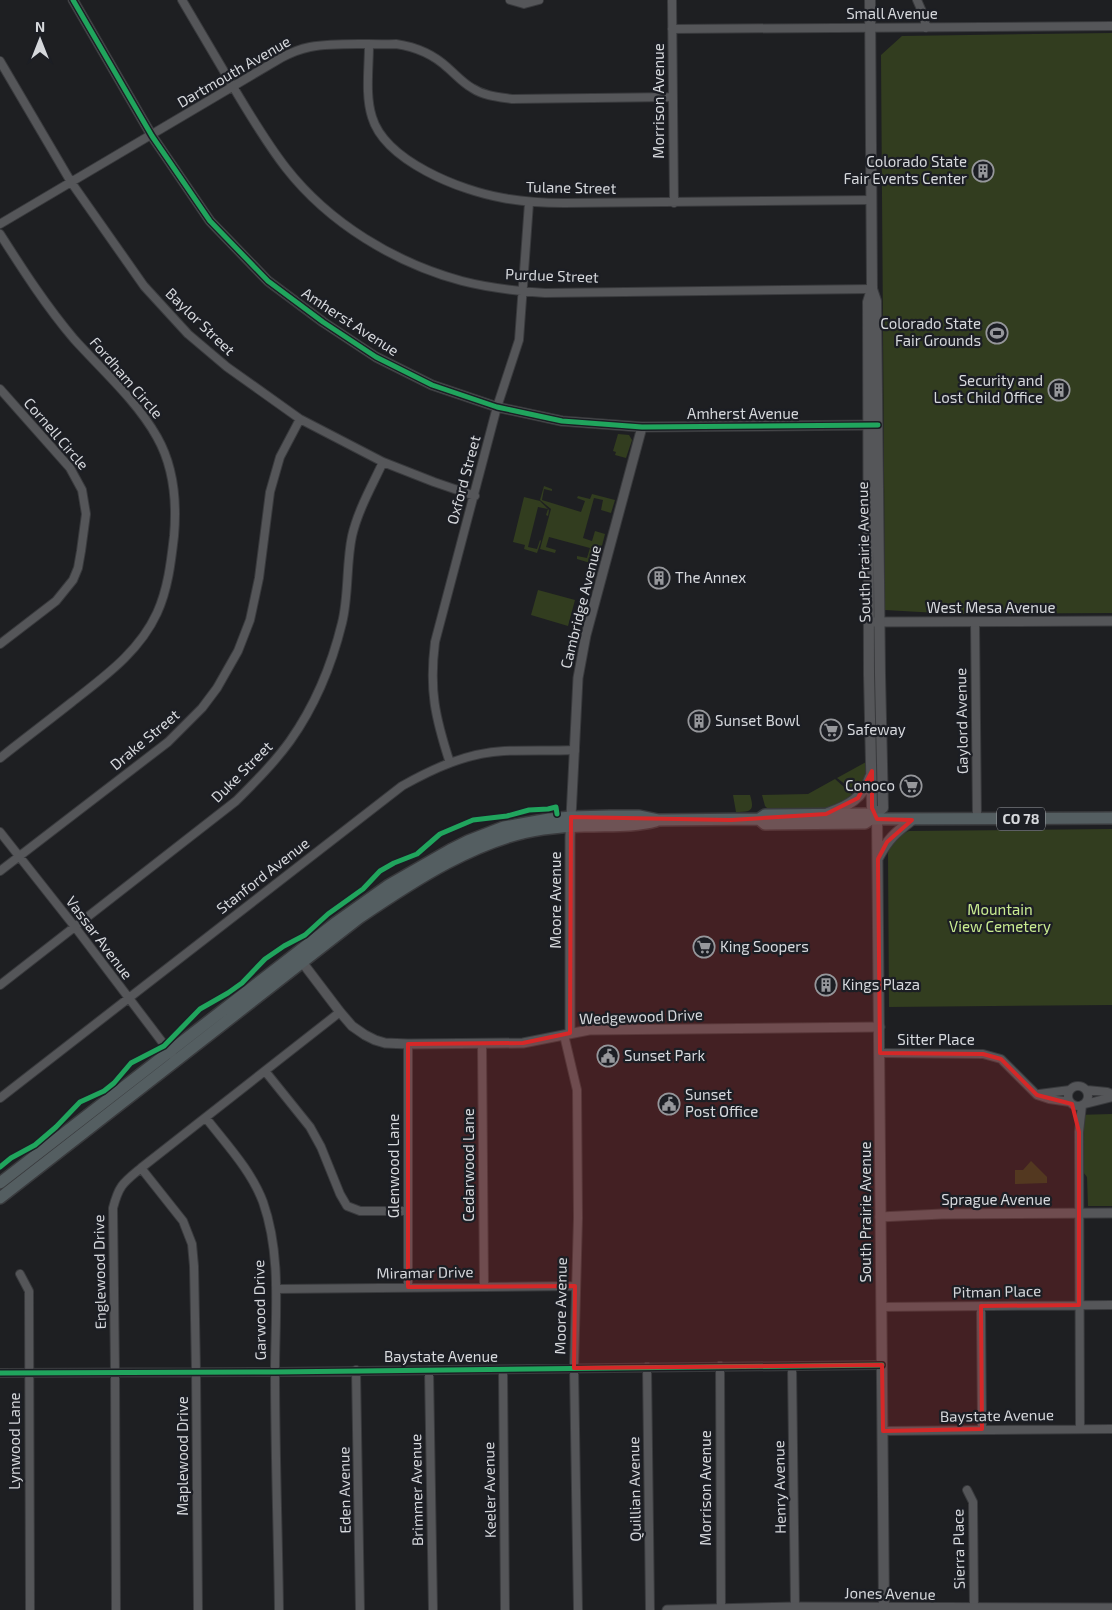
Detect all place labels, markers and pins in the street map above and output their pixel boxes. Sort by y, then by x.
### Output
place label: Colorado State Fair Events Center [843,152,967,187]
building icon: Colorado State Fair Events Center [971,159,995,183]
place label: Colorado State Fair Grounds [880,314,981,349]
sports icon: Colorado State Fair Grounds [985,321,1009,345]
place label: Security and Lost Child Office [934,371,1043,406]
building icon: Security and Lost Child Office [1047,378,1071,402]
building icon: The Annex [647,566,671,590]
place label: The Annex [675,568,746,586]
building icon: Sunset Bowl [687,709,711,733]
place label: Sunset Bowl [715,711,801,729]
supermarket icon: Safeway [819,718,843,742]
place label: Safeway [847,720,906,738]
supermarket icon: Conoco [899,774,923,798]
place label: Conoco [845,776,895,794]
supermarket icon: King Soopers [692,935,716,959]
place label: King Soopers [720,937,809,955]
building icon: Kings Plaza [814,973,838,997]
place label: Kings Plaza [842,975,920,993]
public building icon: Sunset Park [596,1044,620,1068]
place label: Sunset Park [624,1046,705,1064]
place label: Sunset Post Office [685,1085,758,1120]
public building icon: Sunset Post Office [657,1092,681,1116]

